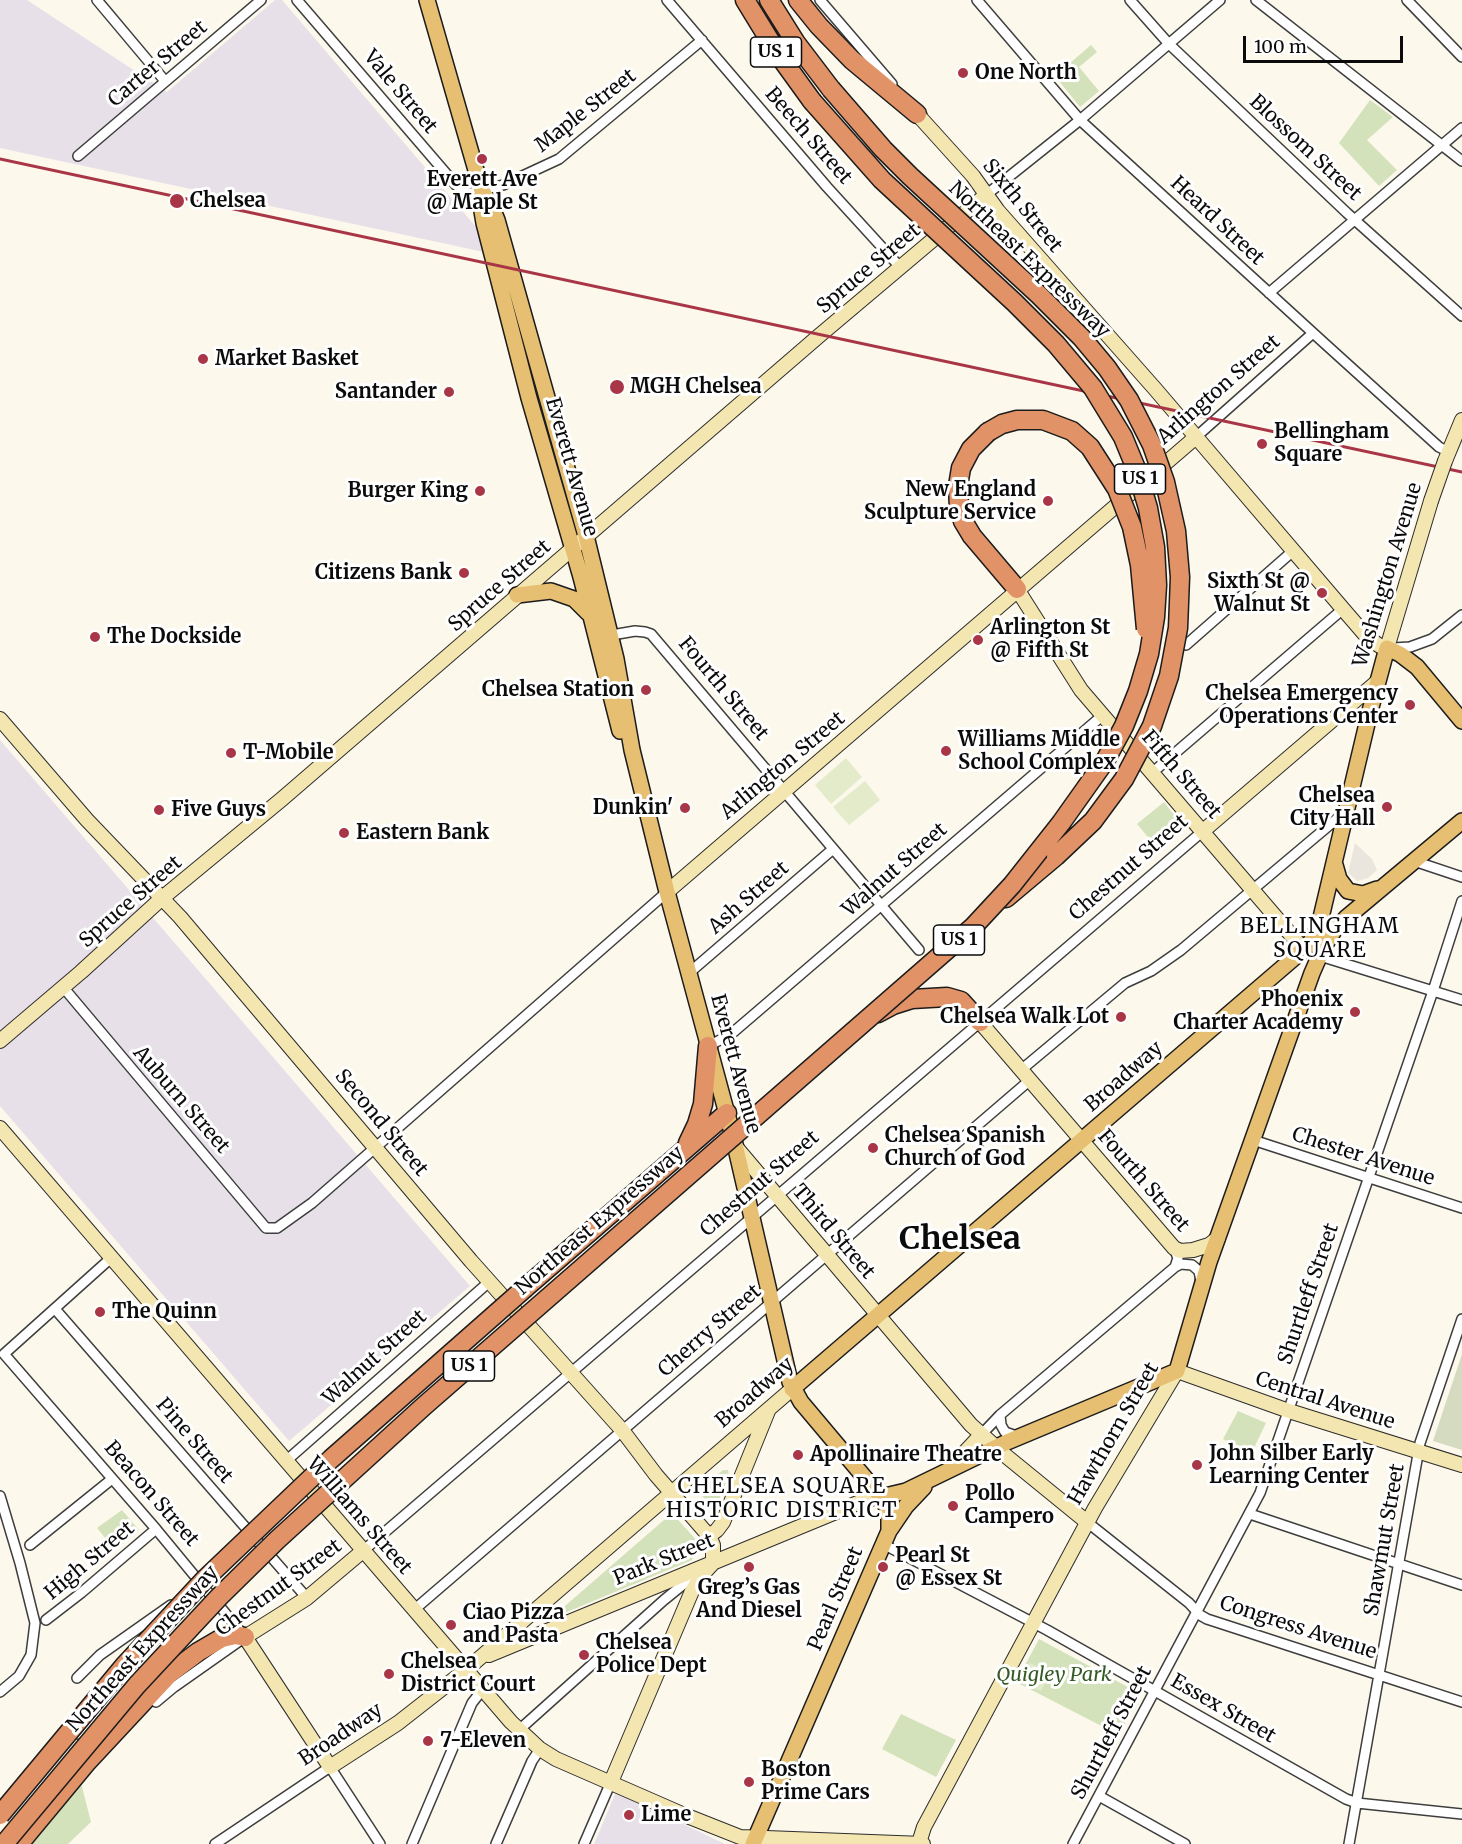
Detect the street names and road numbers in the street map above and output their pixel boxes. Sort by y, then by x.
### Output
street label: Carter Street [104,16,212,112]
road number: US 1 [750,37,802,67]
street label: Vale Street [358,45,442,139]
street label: Maple Street [531,64,641,158]
street label: Beech Street [759,83,857,189]
street label: Blossom Street [1244,90,1366,206]
street label: Sixth Street [977,155,1067,257]
street label: Heard Street [1165,172,1269,270]
street label: Northeast Expressway [943,177,1115,343]
street label: Spruce Street [812,219,926,319]
street label: Arlington Street [1153,330,1285,450]
street label: Everett Avenue [540,395,602,539]
road number: US 1 [1114,464,1166,494]
street label: Washington Avenue [1349,480,1427,670]
street label: Spruce Street [444,535,556,637]
street label: Fourth Street [673,632,773,746]
street label: Arlington Street [716,707,850,825]
street label: Fifth Street [1136,726,1226,824]
street label: Chestnut Street [1065,810,1193,926]
street label: Walnut Street [838,818,952,922]
street label: Spruce Street [75,851,187,953]
street label: Ash Street [704,857,794,939]
road number: US 1 [934,925,984,955]
street label: Everett Avenue [705,992,765,1136]
street label: Broadway [1080,1037,1168,1117]
street label: Auburn Street [128,1041,234,1159]
street label: Second Street [329,1065,433,1181]
street label: Chester Avenue [1289,1123,1437,1191]
street label: Fourth Street [1092,1125,1194,1237]
street label: Chestnut Street [696,1126,824,1242]
street label: Northeast Expressway [511,1141,689,1301]
street label: Third Street [787,1180,879,1284]
street label: Shurtleff Street [1274,1220,1344,1368]
street label: Cherry Street [654,1280,766,1382]
street label: Walnut Street [318,1305,432,1411]
road number: US 1 [444,1351,494,1381]
street label: Broadway [711,1353,799,1433]
street label: Hawthorn Street [1063,1359,1165,1509]
street label: Central Avenue [1252,1367,1398,1435]
street label: Pine Street [151,1394,237,1488]
street label: Beacon Street [99,1436,203,1552]
street label: Williams Street [302,1452,416,1580]
street label: Shawmut Street [1360,1462,1410,1618]
street label: High Street [40,1517,140,1605]
street label: Park Street [610,1529,718,1591]
street label: Chestnut Street [211,1534,347,1642]
street label: Pearl Street [803,1544,869,1654]
street label: Northeast Expressway [62,1561,224,1737]
street label: Congress Avenue [1217,1591,1379,1665]
street label: Shurtleff Street [1067,1662,1157,1804]
street label: Essex Street [1166,1669,1280,1749]
street label: Broadway [295,1698,387,1772]

